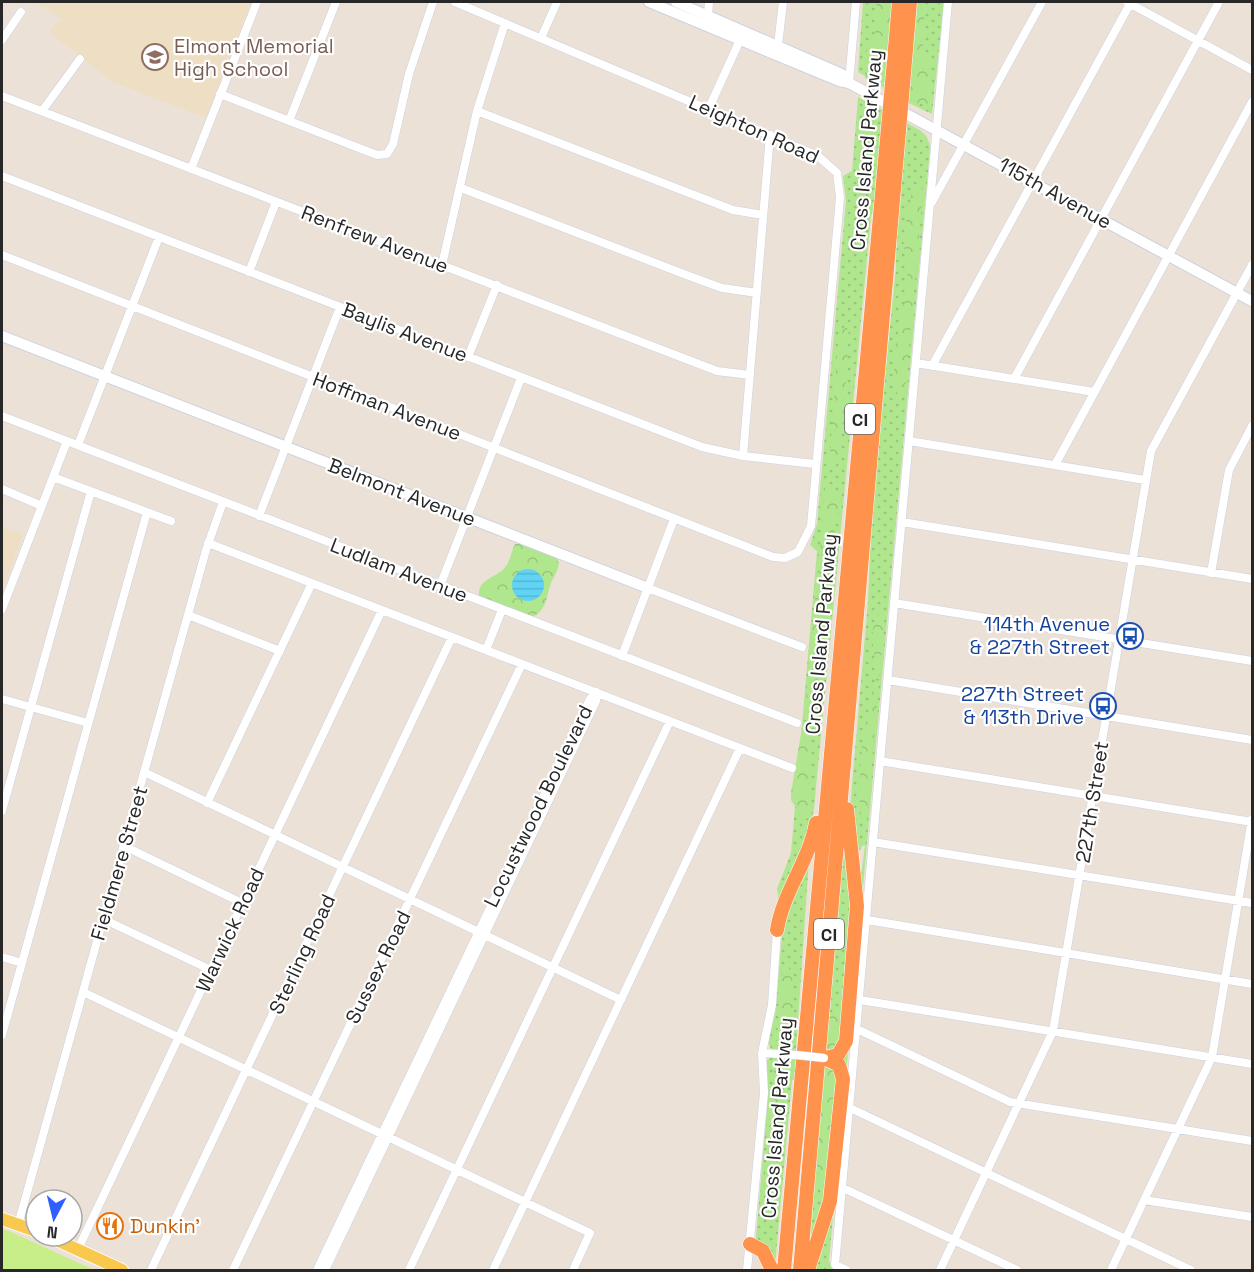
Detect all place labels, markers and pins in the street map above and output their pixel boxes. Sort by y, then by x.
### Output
place label: Elmont Memorial High School [174,33,334,82]
school or university icon: Elmont Memorial High School [140,42,170,72]
place label: 114th Avenue & 227th Street [970,611,1110,660]
bus stop icon: 114th Avenue & 227th Street [1115,621,1145,651]
place label: 227th Street & 113th Drive [961,681,1084,730]
bus stop icon: 227th Street & 113th Drive [1088,691,1118,721]
restaurant icon: Dunkin' [95,1211,125,1241]
place label: Dunkin' [130,1213,200,1239]

